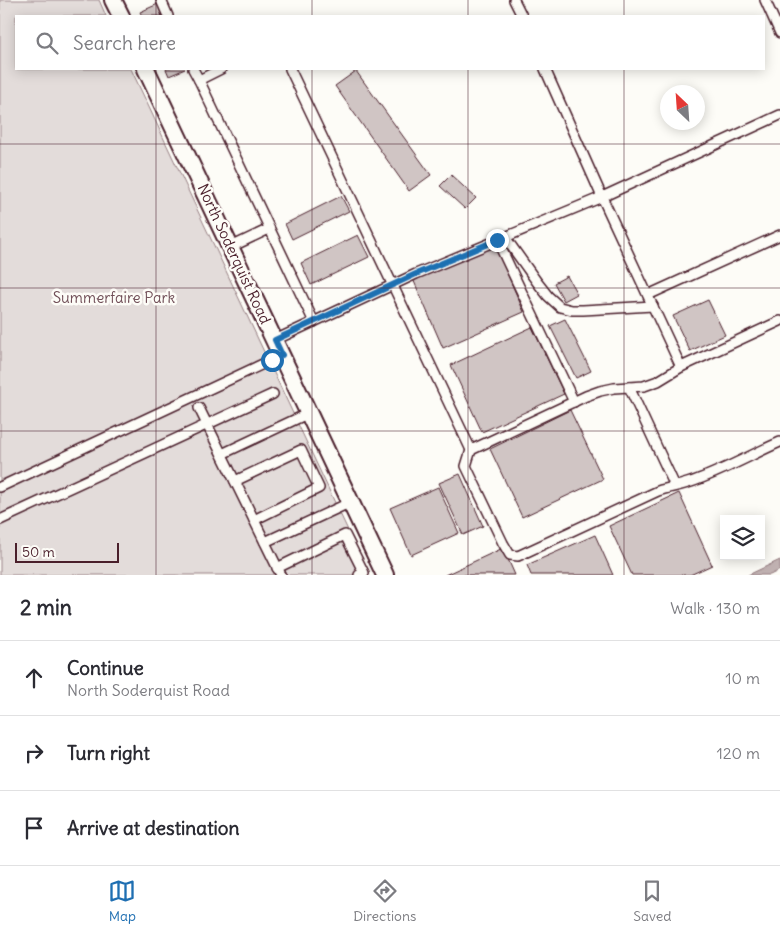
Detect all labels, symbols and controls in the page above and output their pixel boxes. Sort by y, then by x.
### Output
search box [15,15,765,70]
icon: search [33,29,61,57]
text: Search here [73,31,176,55]
north arrow [660,85,705,130]
street label: North Soderquist Road [194,181,275,327]
route end [486,229,509,252]
park label: Summerfaire Park [53,288,176,307]
route start [261,349,284,372]
map controls [720,515,765,560]
button: layers [720,515,765,560]
scale bar [15,540,119,563]
text: 50 m [22,543,55,561]
text: 2 min [20,594,72,621]
text: Walk · 130 m [670,598,760,618]
text: Continue [67,656,144,680]
icon: ahead [20,664,48,692]
text: 10 m [725,668,760,688]
text: North Soderquist Road [67,680,230,700]
icon: right [20,739,48,767]
text: Turn right [67,741,150,765]
text: 120 m [717,743,760,763]
icon: arrive [20,814,48,842]
text: Arrive at destination [67,816,240,840]
tab: Map [108,877,136,925]
tab: Directions [353,877,416,925]
tab: Saved [633,877,672,925]

